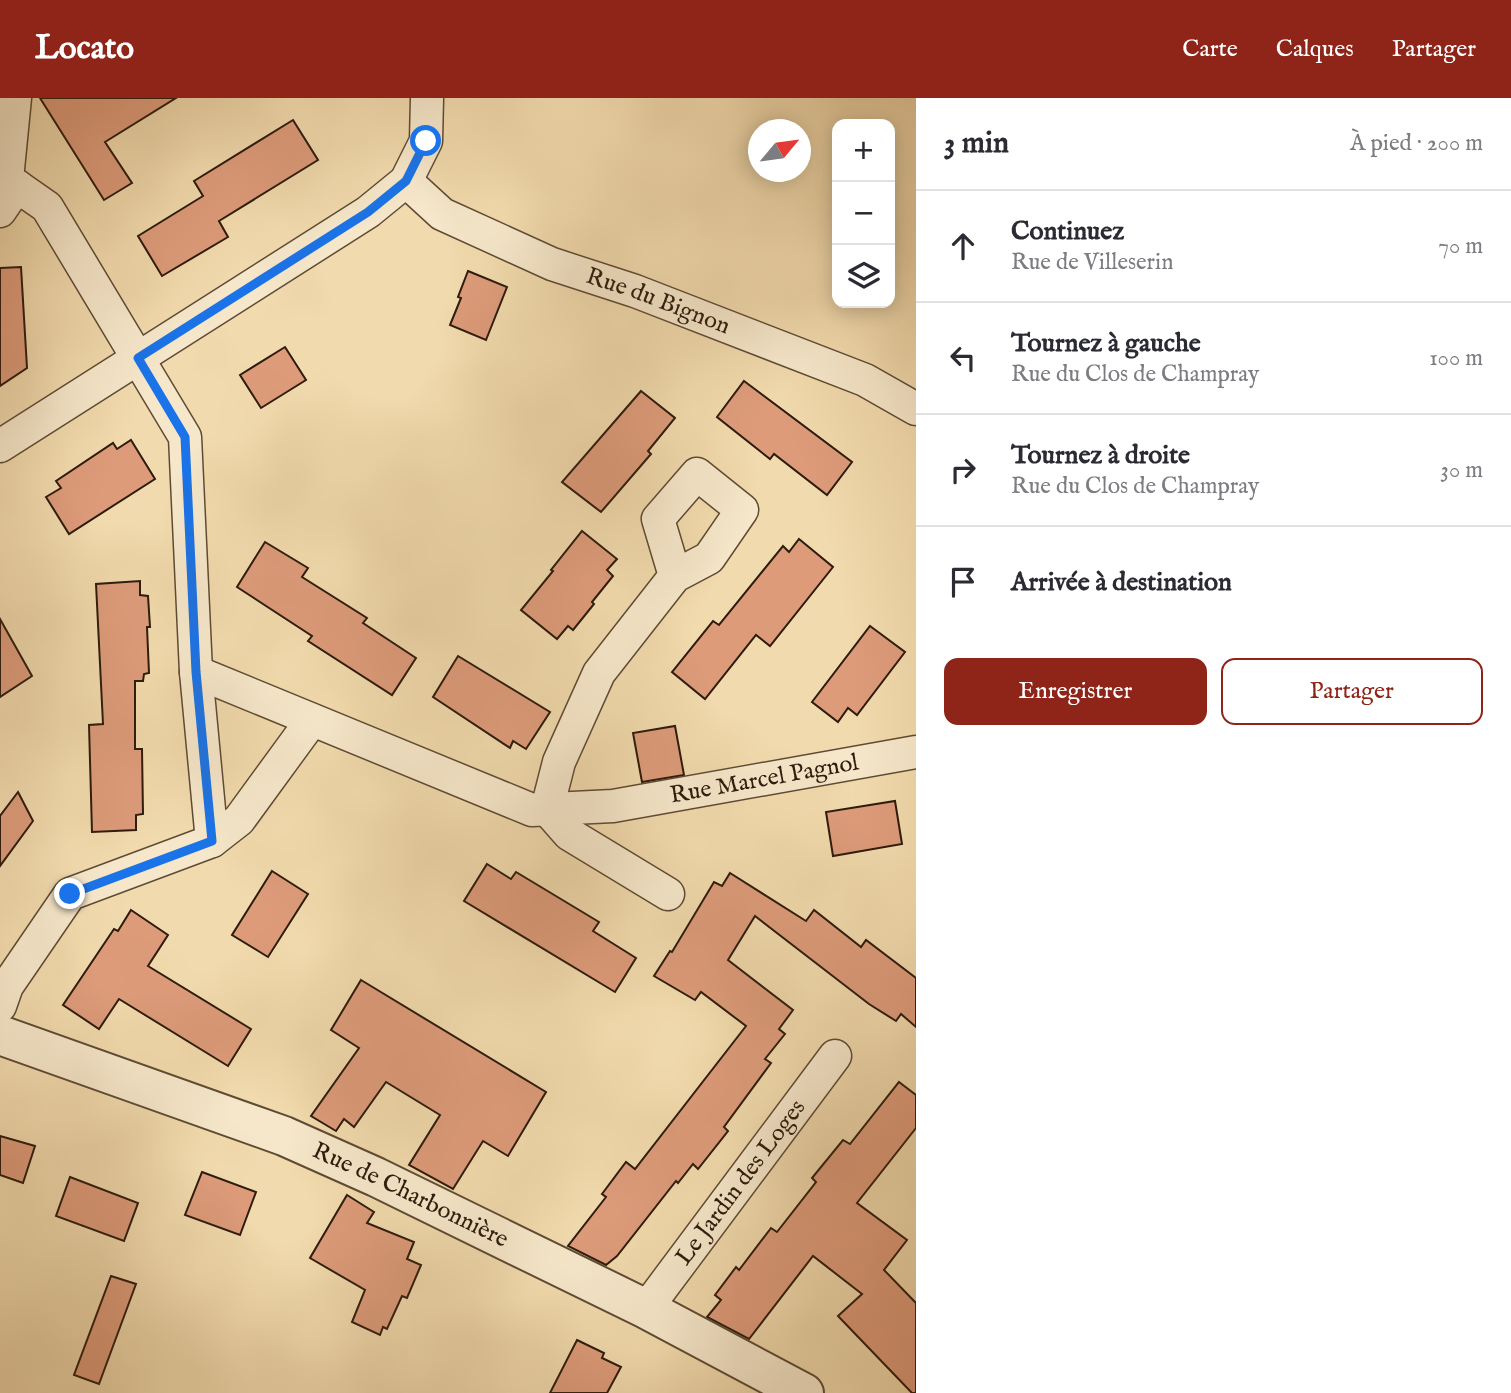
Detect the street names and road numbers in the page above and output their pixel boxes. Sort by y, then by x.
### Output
street label: Rue du Bignon [582,261,735,342]
street label: Rue Marcel Pagnol [667,747,862,811]
street label: Le Jardin des Loges [668,1093,813,1272]
street label: Rue de Charbonnière [308,1135,514,1255]

